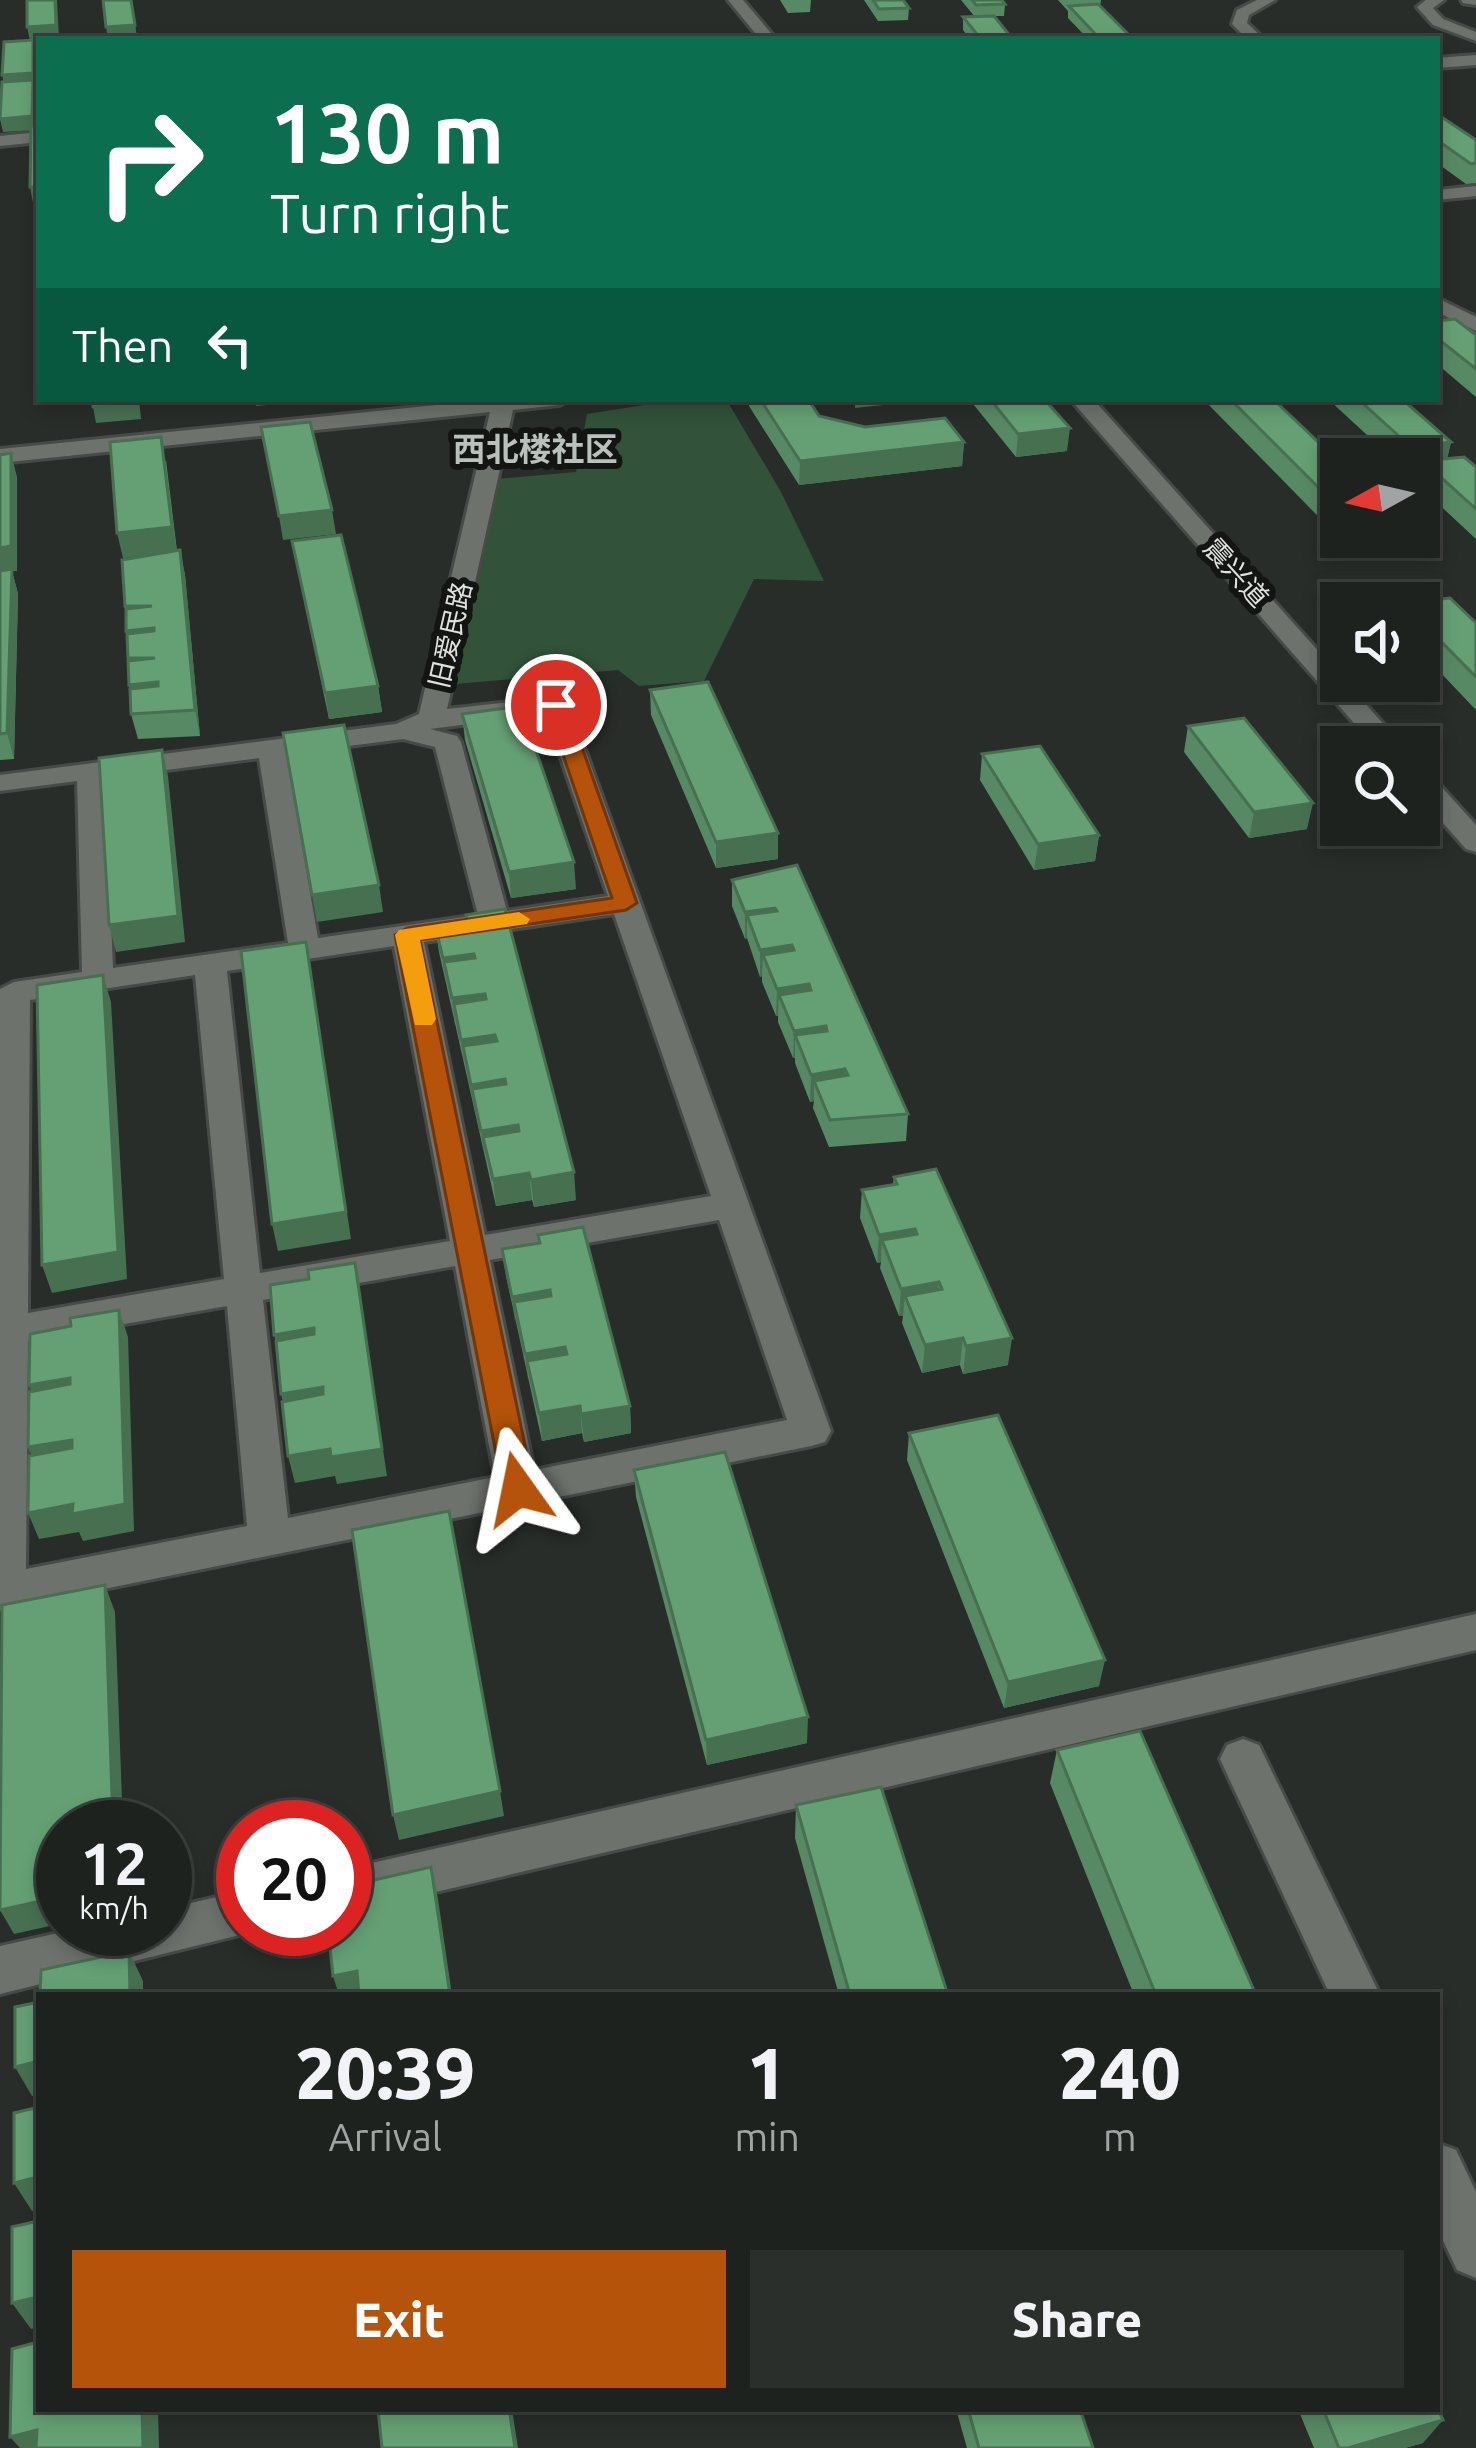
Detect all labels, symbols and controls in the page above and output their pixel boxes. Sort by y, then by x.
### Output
icon: right [72,84,228,240]
text: 130 m [270,85,504,179]
text: Turn right [270,183,510,243]
icon: left [197,312,263,378]
text: Then [72,320,173,371]
district label: 西北楼社区 [453,430,618,467]
north arrow [1320,438,1440,558]
map controls [1320,438,1440,846]
street label: 震兴道 [1198,532,1275,612]
street label: 旧爱民路 [423,579,477,691]
button: sound [1320,582,1440,702]
pin [505,654,607,756]
icon: arrive [523,672,589,738]
button: search [1320,726,1440,846]
position arrow [455,1426,581,1552]
speed limit sign: 20 [216,1800,372,1956]
text: 12 [80,1829,148,1896]
text: km/h [79,1891,149,1925]
text: 20:39 [295,2032,475,2113]
text: 1 [747,2032,787,2113]
text: 240 [1059,2032,1181,2113]
text: Arrival [328,2115,442,2158]
text: min [734,2115,800,2158]
text: m [1103,2115,1137,2158]
button: Exit [72,2250,726,2388]
button: Share [750,2250,1404,2388]

